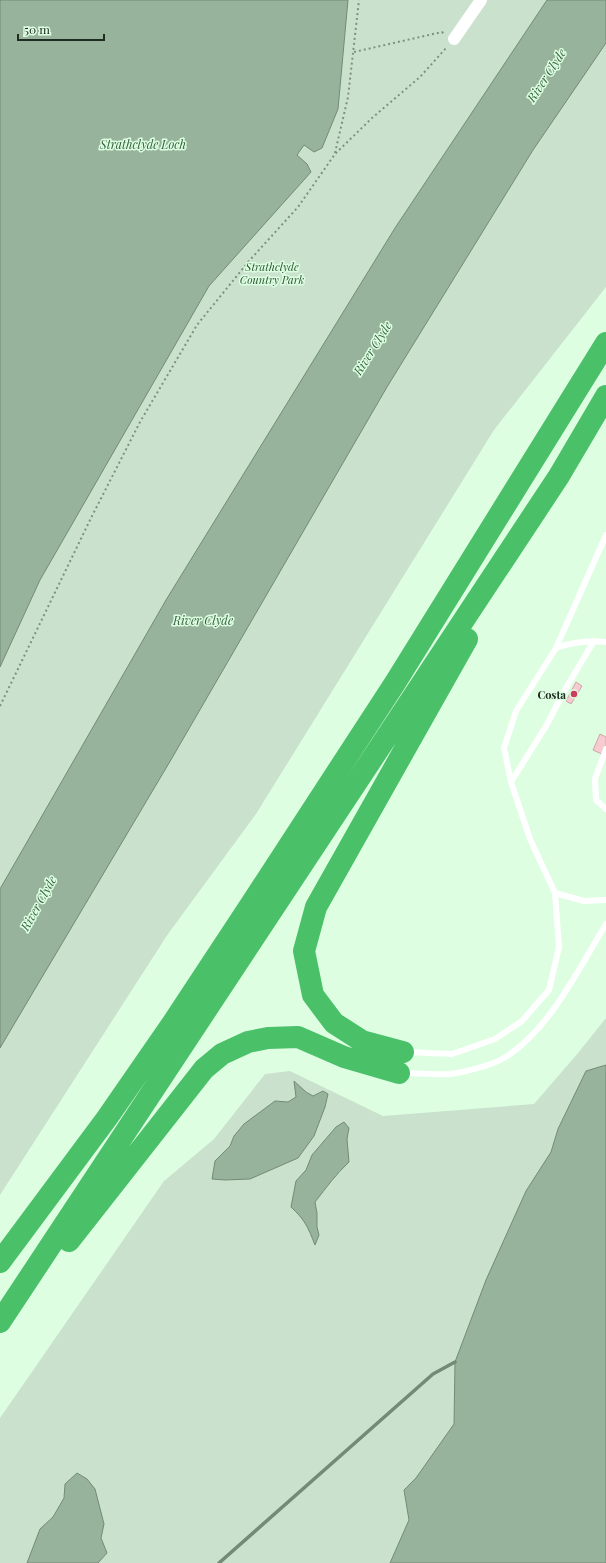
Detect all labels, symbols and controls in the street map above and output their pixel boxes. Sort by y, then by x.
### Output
scale bar [18,16,104,42]
text: 50 m [24,21,50,37]
water label: River Clyde [522,45,569,105]
water label: Strathclyde Loch [99,136,186,152]
park label: Strathclyde Country Park [240,259,304,287]
water label: River Clyde [349,318,395,379]
water label: River Clyde [172,612,233,628]
place label: Costa [537,687,566,702]
marker: Costa [569,689,579,699]
water label: River Clyde [16,873,60,934]

